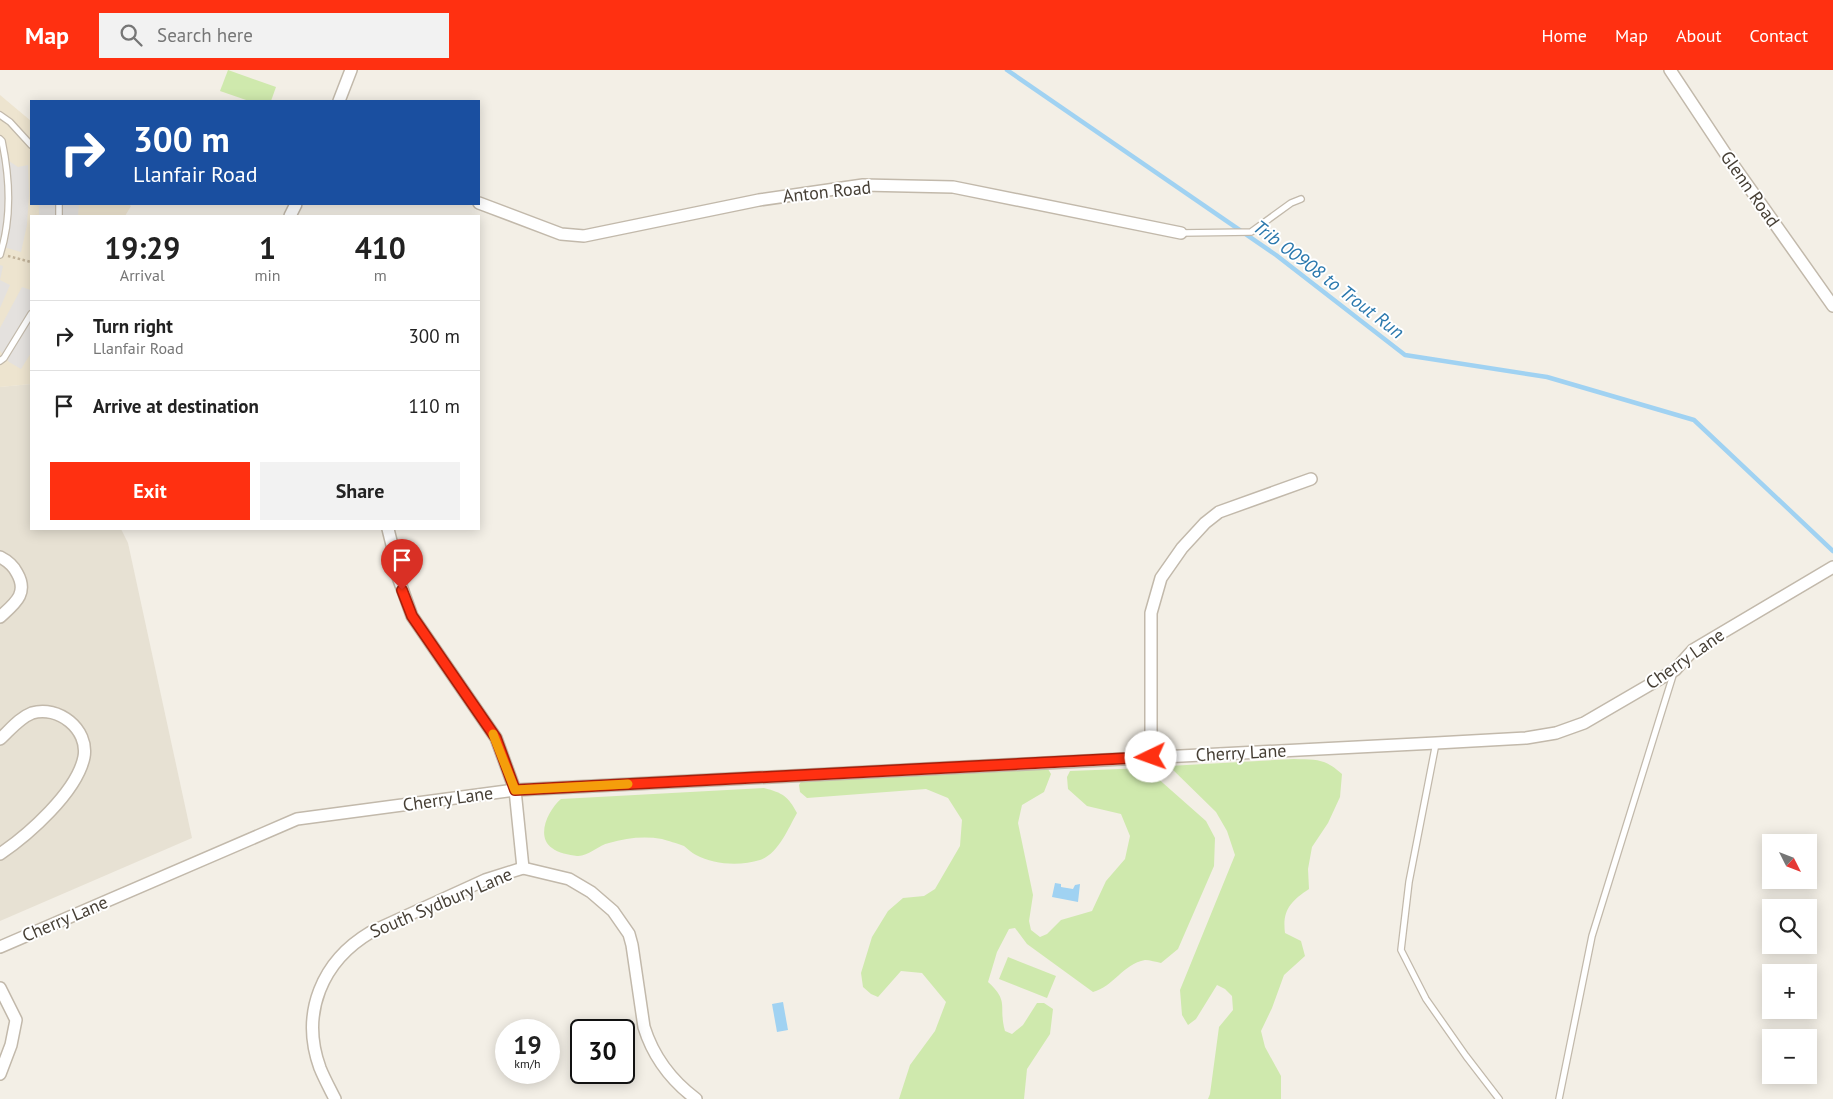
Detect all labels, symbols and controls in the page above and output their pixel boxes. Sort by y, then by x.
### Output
search box [99,13,449,58]
text: Map [25,20,69,51]
icon: search [117,21,145,49]
text: Search here [157,23,253,47]
text: Home [1541,24,1587,47]
text: Map [1615,24,1648,47]
text: About [1676,24,1722,47]
text: Contact [1750,24,1808,47]
text: 300 m [133,116,230,162]
icon: right [50,120,115,185]
street label: Glenn Road [1716,146,1785,231]
text: Llanfair Road [133,160,258,188]
street label: Anton Road [782,175,872,208]
water label: Trib 00908 to Trout Run [1249,214,1409,344]
text: 19:29 [104,228,180,267]
text: 1 [259,228,276,267]
text: 410 [355,228,406,267]
text: Arrival [120,265,165,285]
text: min [255,265,281,285]
text: m [374,265,387,285]
text: Turn right [93,314,173,338]
icon: right [50,322,78,350]
text: 300 m [408,324,460,348]
text: Llanfair Road [93,338,184,358]
icon: arrive [50,392,78,420]
text: Arrive at destination [93,394,259,418]
text: 110 m [408,394,460,418]
button: Exit [50,462,250,520]
button: Share [260,462,460,520]
pin [381,539,423,590]
icon: arrive [388,546,416,574]
street label: Cherry Lane [1641,623,1729,694]
position arrow [1124,730,1176,782]
street label: Cherry Lane [1195,739,1287,766]
street label: Cherry Lane [401,781,495,816]
north arrow [1762,834,1818,889]
map controls [1762,834,1817,1084]
street label: South Sydbury Lane [366,862,515,943]
street label: Cherry Lane [18,890,111,947]
button: search [1762,899,1817,954]
button: + [1762,964,1817,1019]
speed limit sign: 30 [570,1019,635,1084]
text: 19 [513,1029,542,1061]
button: − [1762,1029,1817,1084]
text: km/h [514,1056,541,1071]

